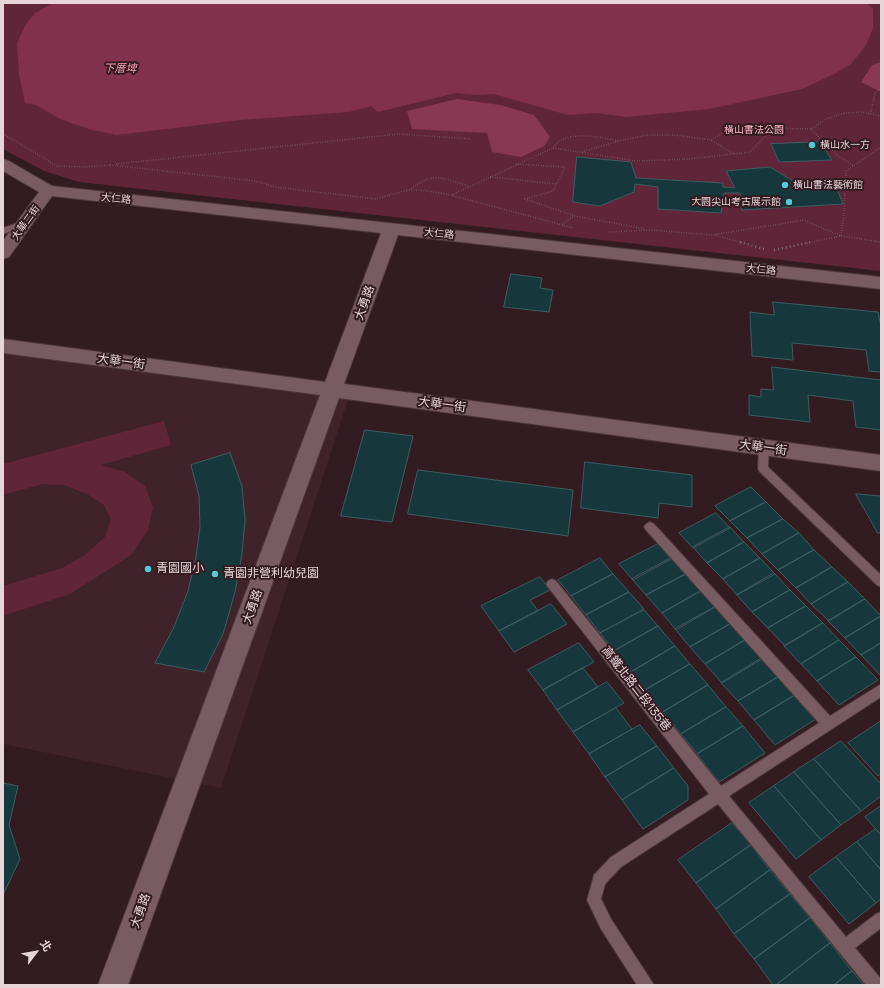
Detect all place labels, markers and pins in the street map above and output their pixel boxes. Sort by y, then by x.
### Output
place label: 橫山水一方 [820,139,870,151]
marker: 橫山水一方 [807,140,817,150]
place label: 橫山書法藝術館 [793,179,863,191]
marker: 橫山書法藝術館 [780,180,790,190]
place label: 大園尖山考古展示館 [691,196,781,208]
marker: 大園尖山考古展示館 [784,197,794,207]
place label: 青園國小 [156,562,204,576]
marker: 青園國小 [143,564,153,574]
place label: 青園非營利幼兒園 [223,567,319,581]
marker: 青園非營利幼兒園 [210,569,220,579]

